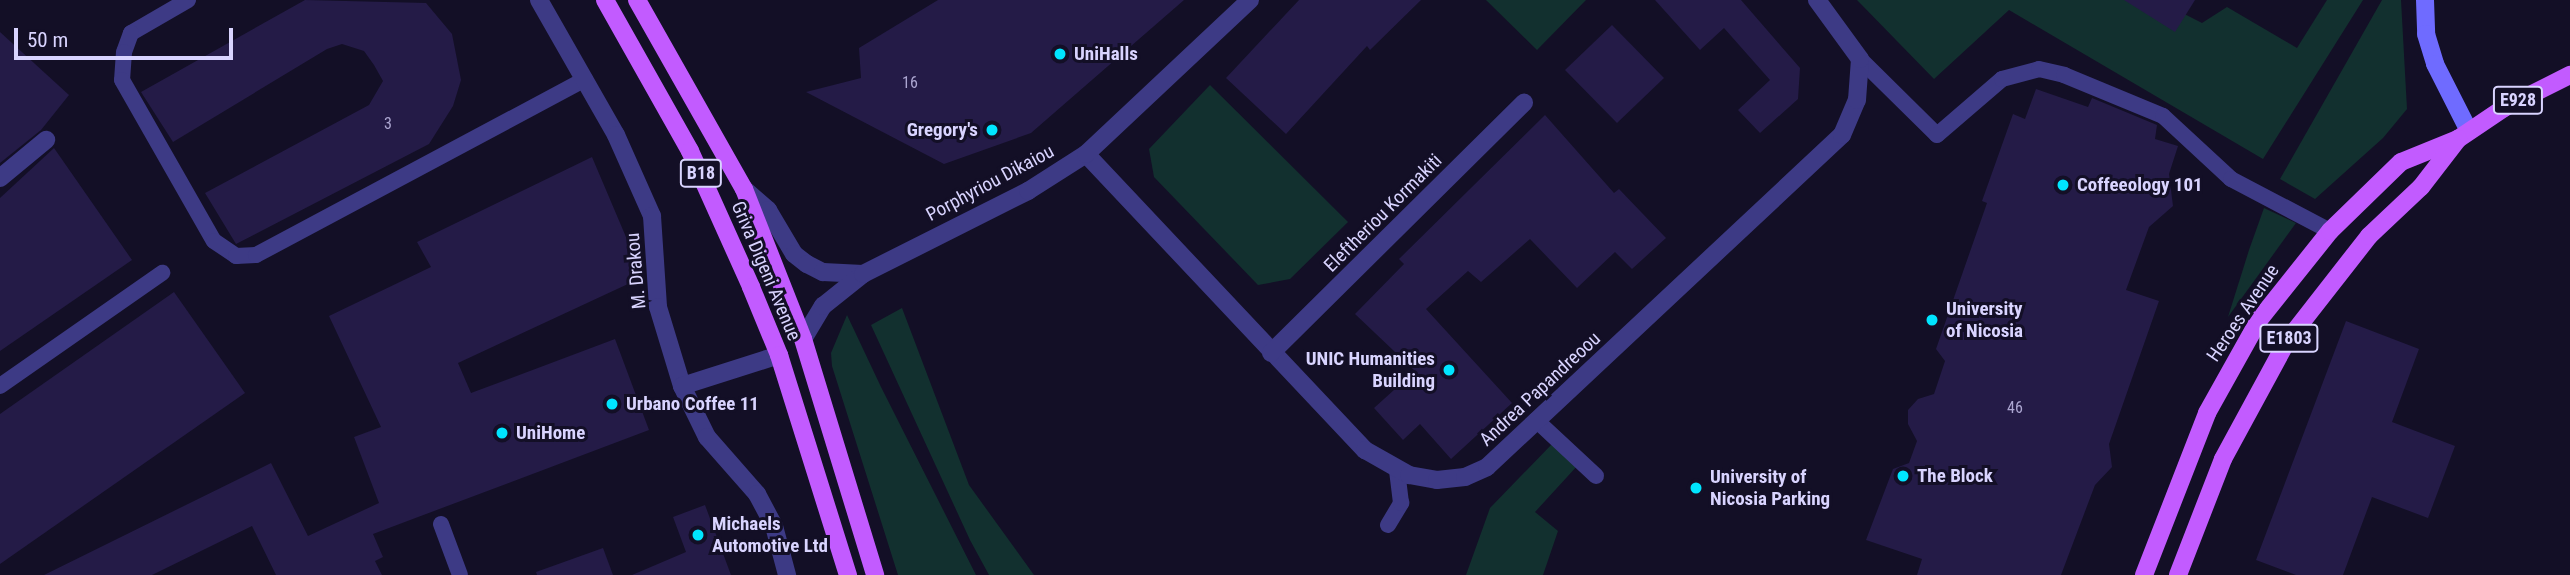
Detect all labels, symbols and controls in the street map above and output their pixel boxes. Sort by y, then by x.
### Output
scale bar [18,14,236,58]
text: 50 m [27,28,68,52]
place label: UniHalls [1074,43,1138,65]
marker: UniHalls [1052,46,1068,62]
house number: 16 [902,73,918,93]
road number: E928 [2492,86,2544,114]
house number: 3 [384,114,392,134]
place label: Gregory's [907,119,978,141]
marker: Gregory's [984,122,1000,138]
street label: Porphyriou Dikaiou [922,140,1058,226]
street label: Eleftheriou Kormakiti [1319,149,1447,277]
road number: B18 [678,158,724,188]
place label: Coffeeology 101 [2077,174,2203,196]
marker: Coffeeology 101 [2055,177,2071,193]
street label: Griva Digeni Avenue [726,198,806,344]
street label: M. Drakou [621,232,651,310]
street label: Heroes Avenue [2202,260,2284,366]
place label: University of Nicosia [1946,298,2023,342]
marker: University of Nicosia [1924,312,1940,328]
road number: E1803 [2259,324,2319,352]
street label: Andrea Papandreoou [1475,327,1605,451]
place label: UNIC Humanities Building [1306,348,1435,392]
marker: UNIC Humanities Building [1441,362,1457,378]
place label: Urbano Coffee 11 [626,393,759,415]
marker: Urbano Coffee 11 [604,396,620,412]
house number: 46 [2007,398,2023,418]
place label: UniHome [516,422,585,444]
marker: UniHome [494,425,510,441]
place label: The Block [1917,465,1993,487]
place label: University of Nicosia Parking [1710,466,1830,510]
marker: The Block [1895,468,1911,484]
marker: University of Nicosia Parking [1688,480,1704,496]
place label: Michaels Automotive Ltd [712,513,828,557]
marker: Michaels Automotive Ltd [690,527,706,543]

